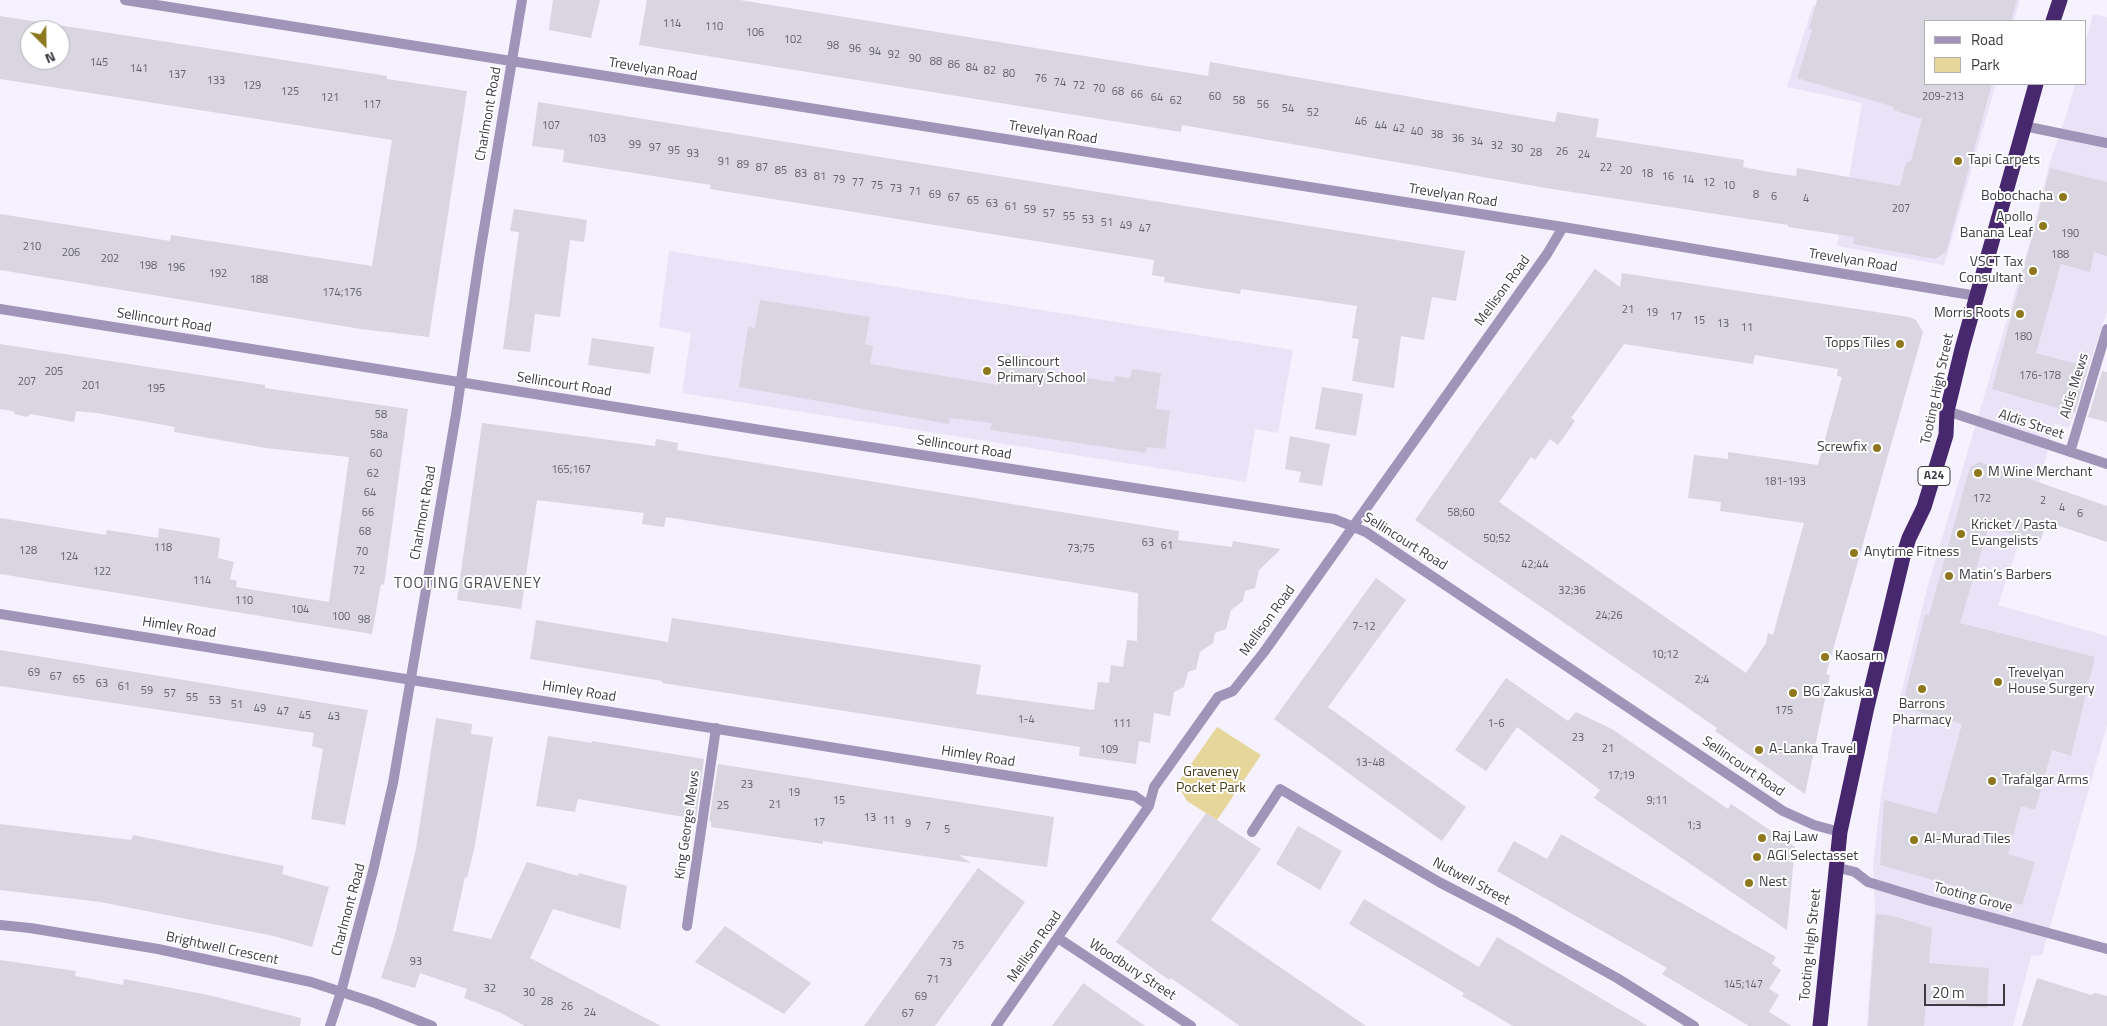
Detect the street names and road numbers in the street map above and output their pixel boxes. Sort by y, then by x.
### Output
street label: Trevelyan Road [608,55,698,85]
street label: Charlmont Road [472,66,506,162]
street label: Trevelyan Road [1008,118,1098,148]
street label: Trevelyan Road [1408,181,1498,211]
street label: Trevelyan Road [1808,246,1898,276]
street label: Mellison Road [1472,252,1534,330]
street label: Sellincourt Road [115,305,213,337]
street label: Tooting High Street [1918,332,1958,446]
street label: Aldis Mews [2057,351,2093,421]
street label: Sellincourt Road [515,369,613,401]
street label: Aldis Street [1996,407,2066,443]
street label: Sellincourt Road [915,432,1013,464]
street label: Charlmont Road [407,465,441,561]
road number: A24 [1918,466,1950,486]
street label: Sellincourt Road [1360,510,1450,574]
street label: Mellison Road [1237,582,1299,660]
street label: Himley Road [141,614,217,642]
street label: Himley Road [541,678,617,706]
street label: Sellincourt Road [1699,733,1787,801]
street label: Himley Road [940,743,1016,771]
street label: King George Mews [672,769,704,881]
street label: Nutwell Street [1429,855,1513,909]
street label: Charlmont Road [329,862,369,958]
street label: Tooting Grove [1932,879,2014,917]
street label: Tooting High Street [1797,888,1825,1002]
street label: Mellison Road [1004,908,1066,986]
street label: Brightwell Crescent [164,929,280,969]
street label: Woodbury Street [1086,936,1178,1004]

